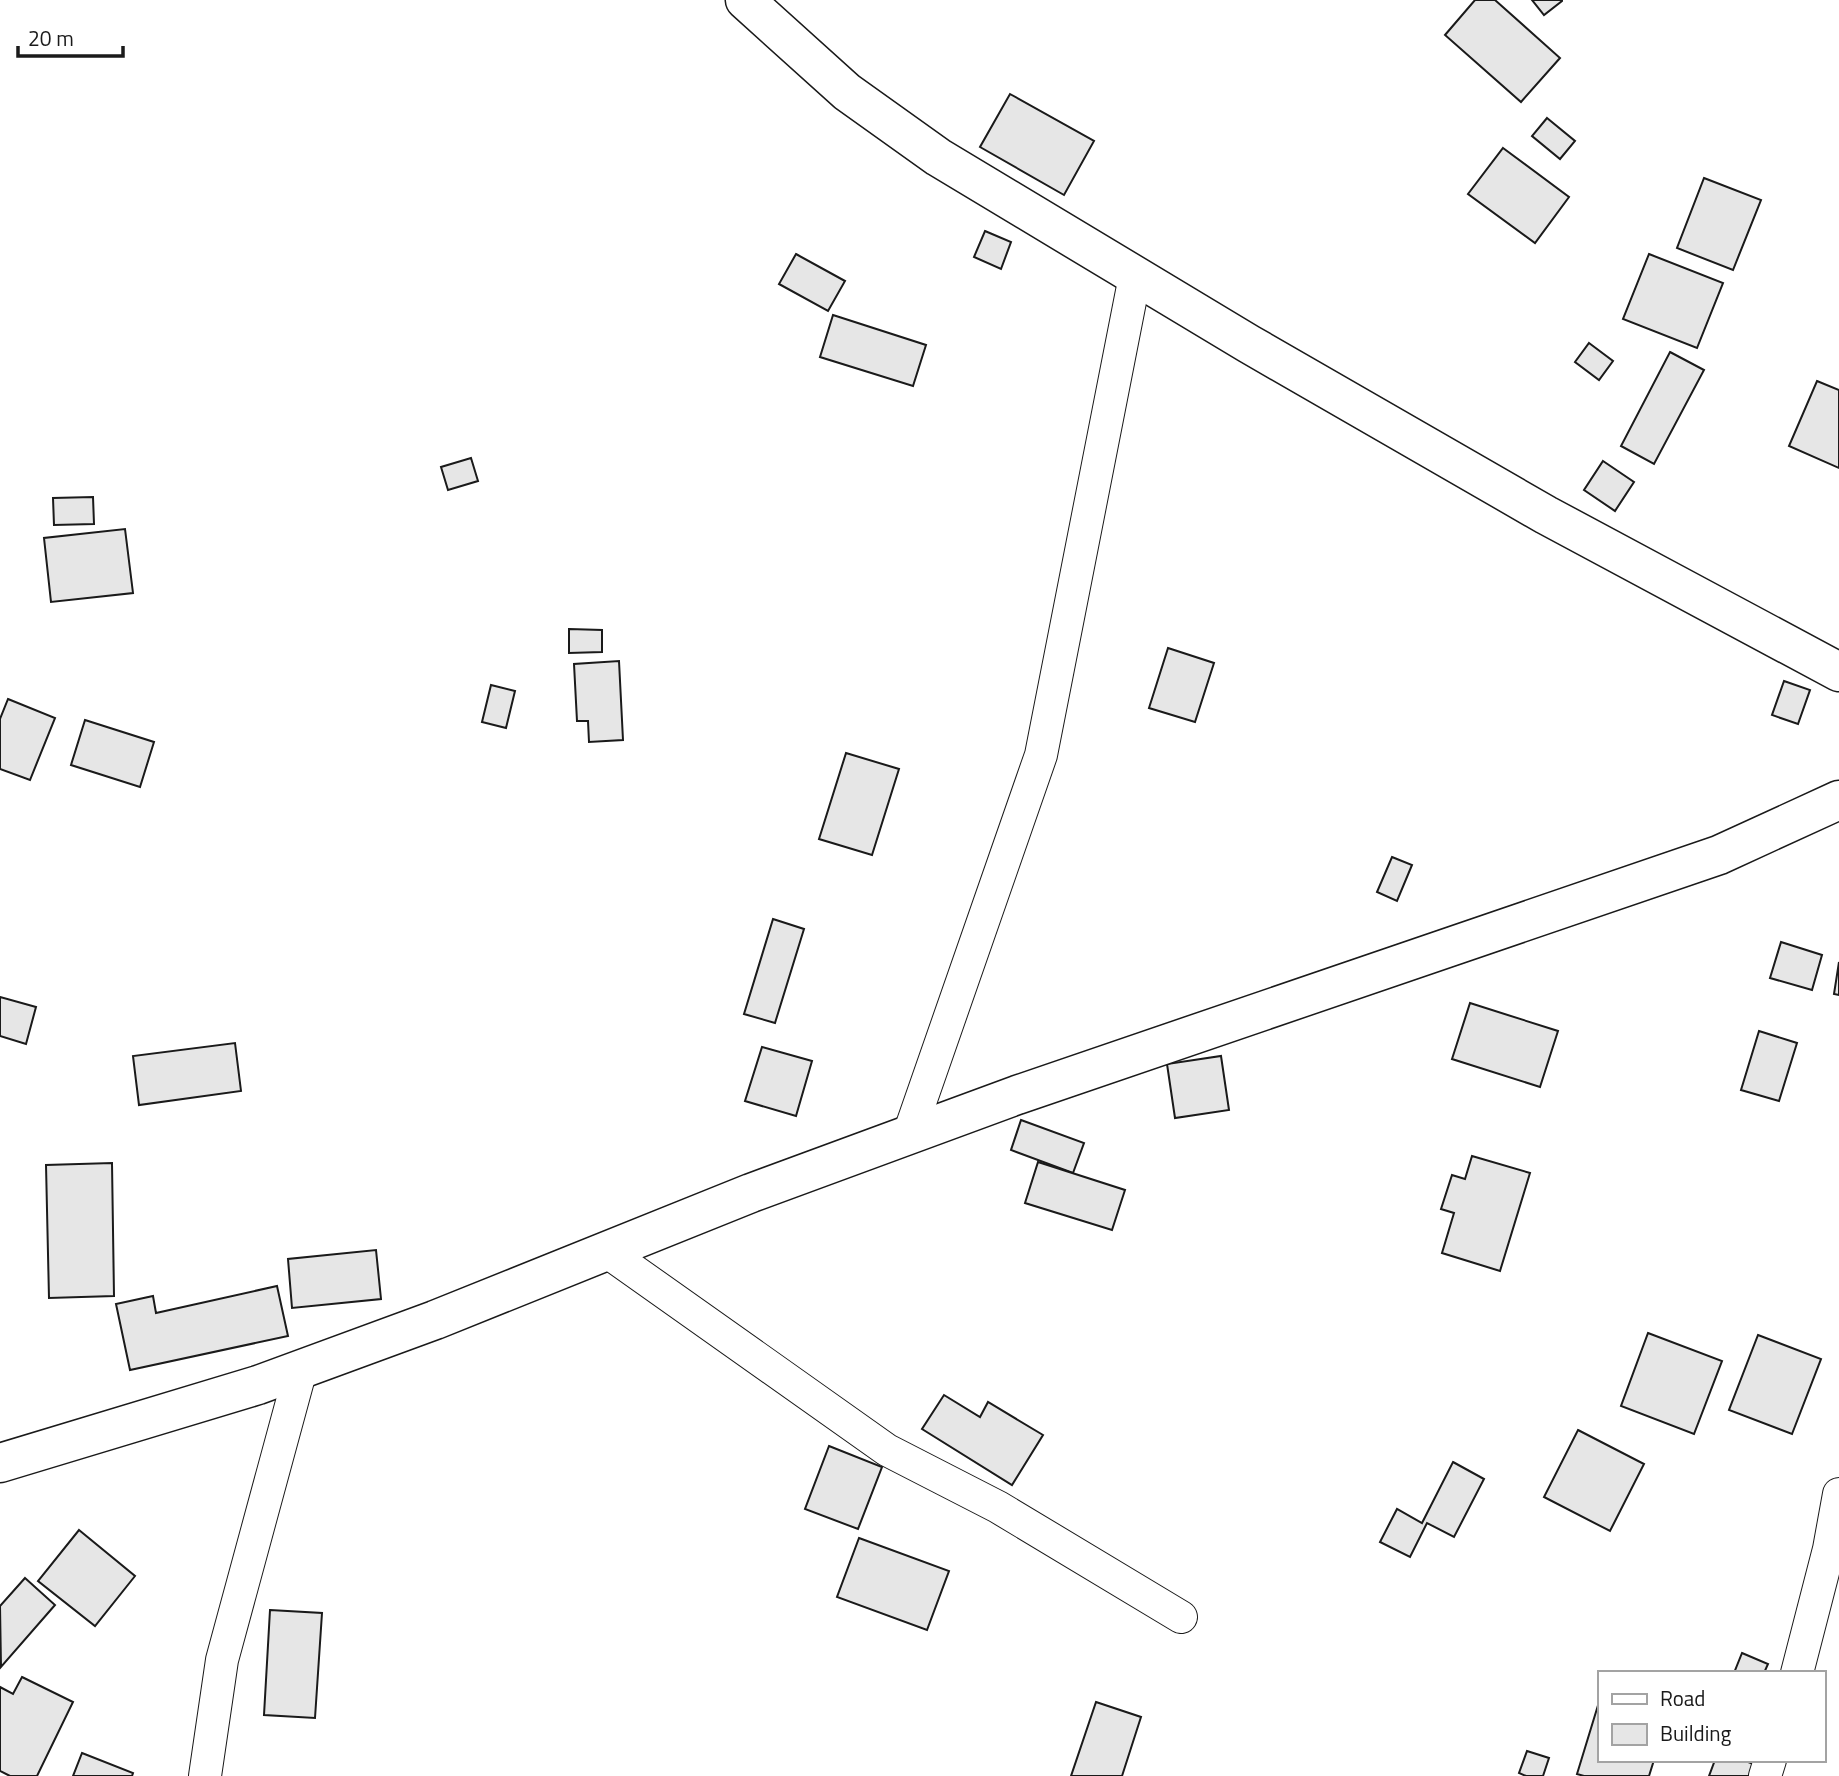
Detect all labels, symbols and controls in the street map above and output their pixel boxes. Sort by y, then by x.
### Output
scale bar [18,14,122,58]
text: 20 m [28,22,74,54]
legend [1598,1671,1825,1762]
text: Road [1660,1682,1705,1714]
text: Building [1660,1717,1732,1749]

